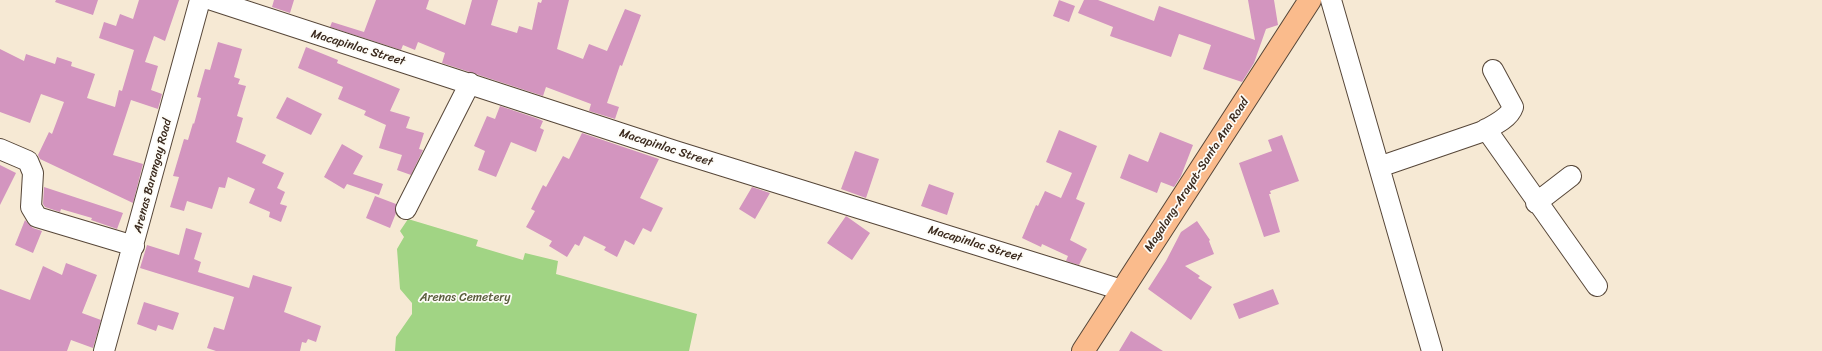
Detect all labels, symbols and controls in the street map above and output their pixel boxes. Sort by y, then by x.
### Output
street label: Macapinlac Street [309,27,407,69]
street label: Magalang-Arayat-Santa Ana Road [1142,95,1252,255]
street label: Arenas Barangay Road [131,117,175,235]
street label: Macapinlac Street [617,126,715,170]
street label: Macapinlac Street [926,223,1024,265]
park label: Arenas Cemetery [420,291,510,305]

